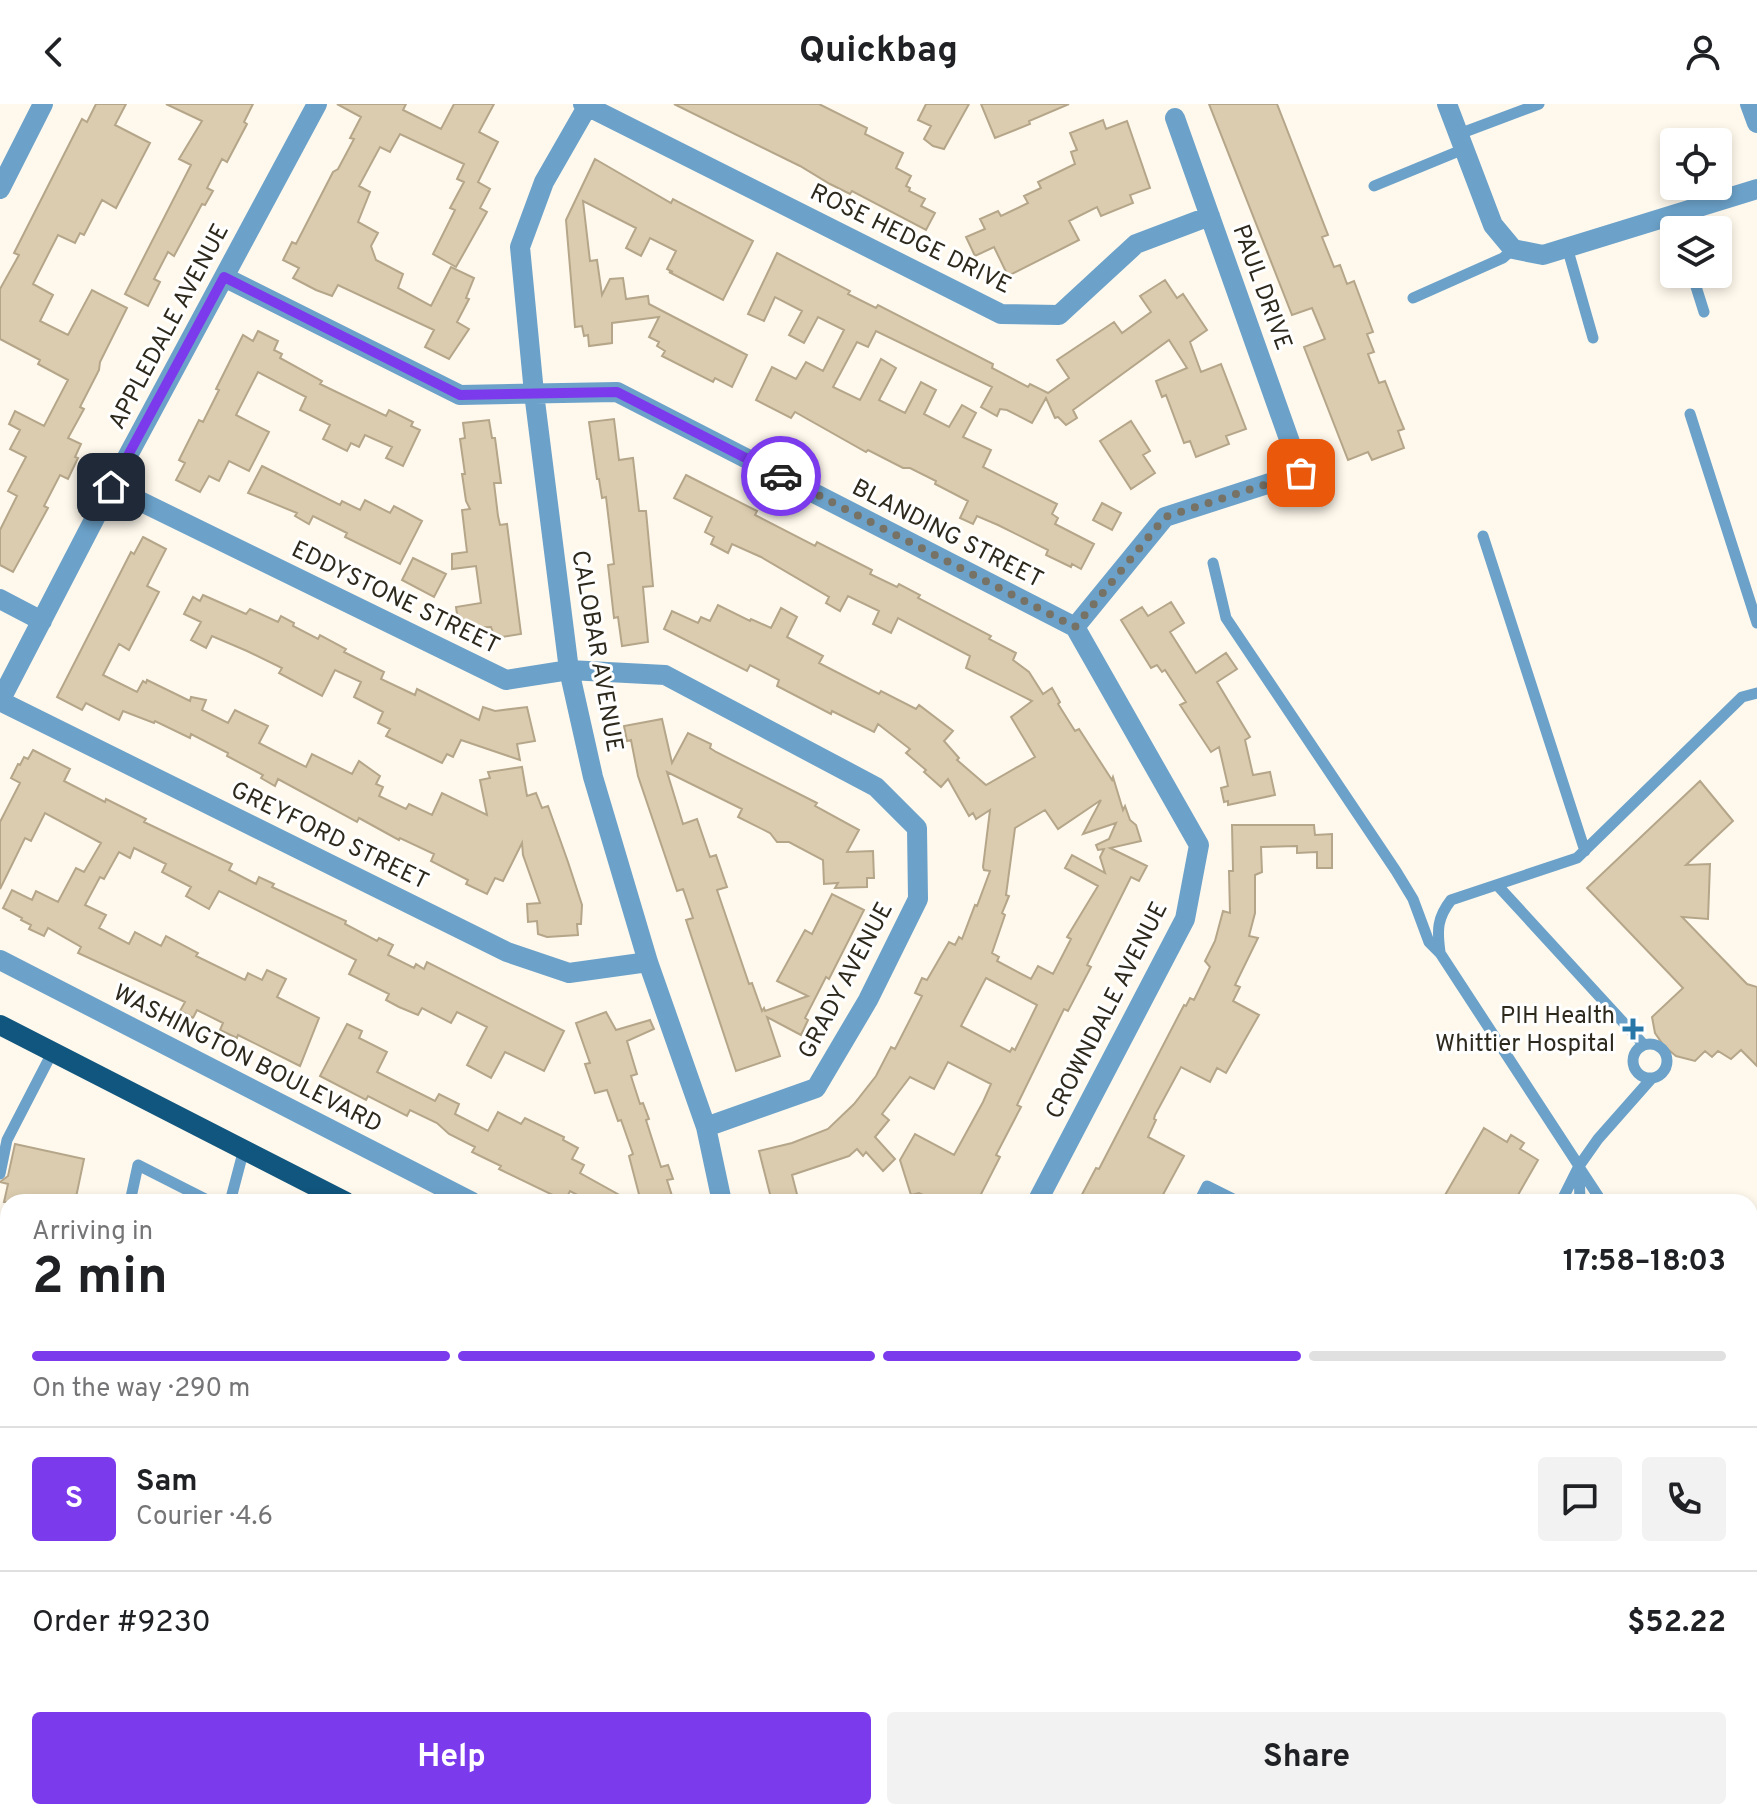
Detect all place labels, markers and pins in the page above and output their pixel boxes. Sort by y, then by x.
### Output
pin [1267,439,1335,507]
pin [77,453,145,521]
place label: PIH Health Whittier Hospital [1435,1002,1615,1060]
marker: PIH Health Whittier Hospital [1622,1018,1644,1040]

